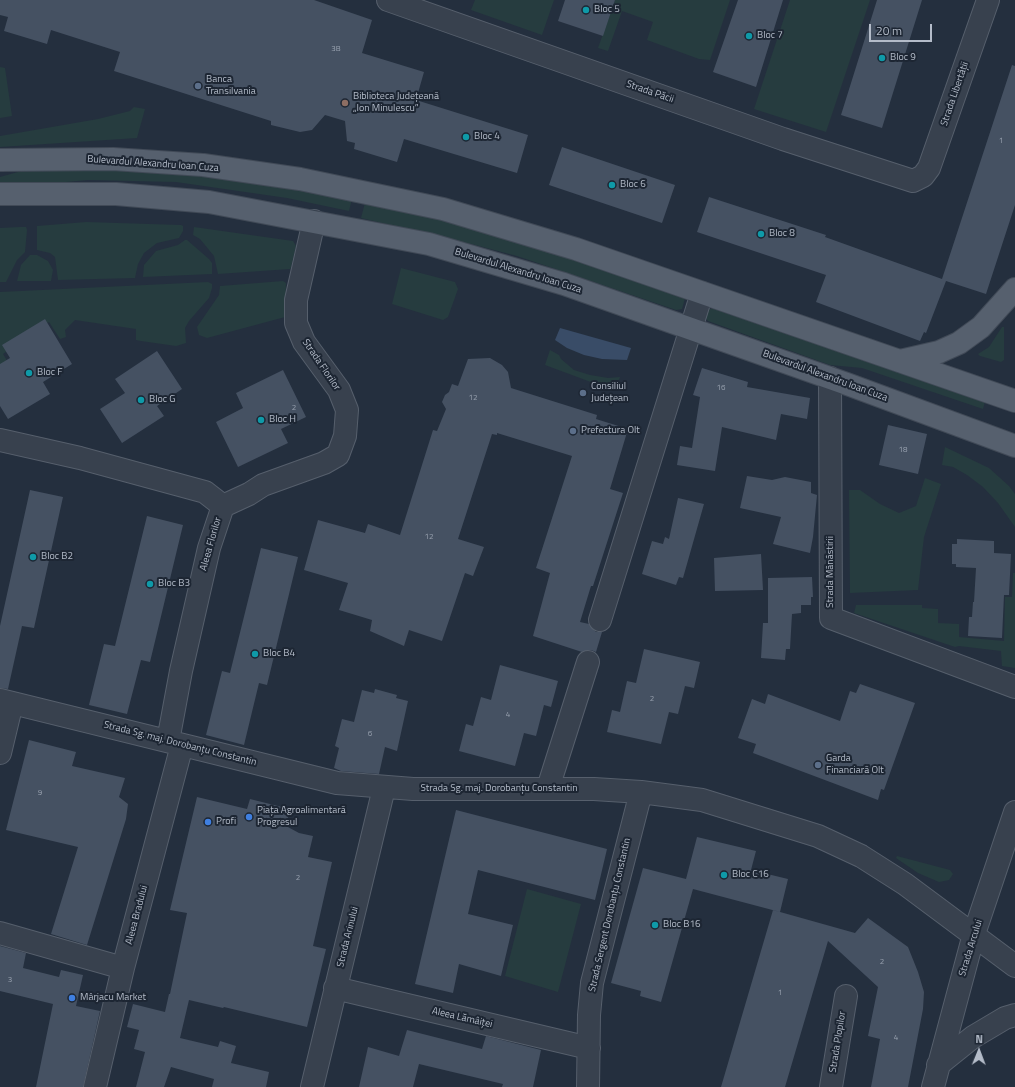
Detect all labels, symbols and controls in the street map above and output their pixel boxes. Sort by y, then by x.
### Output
place label: Bloc 5 [594,4,620,16]
marker: Bloc 5 [581,5,591,15]
scale bar [871,16,934,42]
text: 20 m [876,21,902,40]
place label: Bloc 7 [757,30,783,42]
marker: Bloc 7 [744,31,754,41]
house number: 3B [331,44,341,54]
place label: Bloc 9 [890,52,916,64]
marker: Bloc 9 [877,53,887,63]
street label: Strada Libertății [938,60,972,128]
place label: Banca Transilvania [206,74,256,98]
street label: Strada Păcii [625,78,675,106]
marker: Banca Transilvania [193,81,203,91]
place label: Biblioteca Județeană „Ion Minulescu” [353,91,439,114]
marker: Biblioteca Județeană „Ion Minulescu” [340,98,350,108]
place label: Bloc 4 [474,131,500,143]
marker: Bloc 4 [461,132,471,142]
house number: 1 [999,136,1003,146]
street label: Bulevardul Alexandru Ioan Cuza [87,153,219,175]
place label: Bloc 6 [620,179,646,191]
marker: Bloc 6 [607,180,617,190]
place label: Bloc 8 [769,228,795,240]
marker: Bloc 8 [756,229,766,239]
street label: Bulevardul Alexandru Ioan Cuza [453,246,583,296]
street label: Strada Florilor [299,337,343,393]
street label: Bulevardul Alexandru Ioan Cuza [761,348,889,404]
place label: Bloc F [37,367,63,379]
marker: Bloc F [24,368,34,378]
place label: Consiliul Județean [591,381,628,404]
house number: 16 [717,383,725,393]
marker: Consiliul Județean [578,388,588,398]
house number: 12 [469,393,477,403]
place label: Bloc G [149,394,175,406]
marker: Bloc G [136,395,146,405]
house number: 2 [292,403,296,413]
place label: Bloc H [269,414,296,426]
marker: Bloc H [256,415,266,425]
place label: Prefectura Olt [581,425,640,437]
marker: Prefectura Olt [568,426,578,436]
house number: 18 [899,445,907,455]
street label: Aleea Florilor [198,516,224,572]
house number: 12 [425,532,433,542]
street label: Strada Mănăstirii [825,536,837,608]
place label: Bloc B2 [41,551,73,563]
marker: Bloc B2 [28,552,38,562]
place label: Bloc B3 [158,578,190,590]
marker: Bloc B3 [145,579,155,589]
place label: Bloc B4 [263,648,295,660]
marker: Bloc B4 [250,649,260,659]
house number: 2 [650,694,654,704]
house number: 4 [506,710,510,720]
street label: Strada Sg. maj. Dorobanțu Constantin [102,719,258,769]
house number: 6 [368,729,372,739]
place label: Garda Financiară Olt [826,753,884,776]
marker: Garda Financiară Olt [813,760,823,770]
street label: Strada Sg. maj. Dorobanțu Constantin [420,783,578,795]
house number: 9 [38,788,42,798]
place label: Piața Agroalimentară Progresul [257,805,346,828]
marker: Piața Agroalimentară Progresul [244,812,254,822]
place label: Profi [216,816,236,828]
marker: Profi [203,817,213,827]
street label: Strada Sergent Dorobanțu Constantin [586,837,634,993]
place label: Bloc C16 [732,869,769,881]
marker: Bloc C16 [719,870,729,880]
house number: 2 [296,873,300,883]
street label: Aleea Bradului [123,884,151,946]
street label: Strada Arinului [335,906,361,968]
street label: Strada Arcului [957,918,985,978]
place label: Bloc B16 [663,919,701,931]
marker: Bloc B16 [650,920,660,930]
house number: 2 [880,957,884,967]
house number: 3 [8,975,12,985]
house number: 1 [778,988,782,998]
place label: Mârjacu Market [80,992,146,1004]
marker: Mârjacu Market [67,993,77,1003]
street label: Aleea Lămâiței [431,1005,493,1031]
street label: Strada Plopilor [827,1011,849,1073]
north arrow [959,1031,999,1071]
text: N [975,1031,983,1047]
house number: 4 [894,1033,898,1043]

